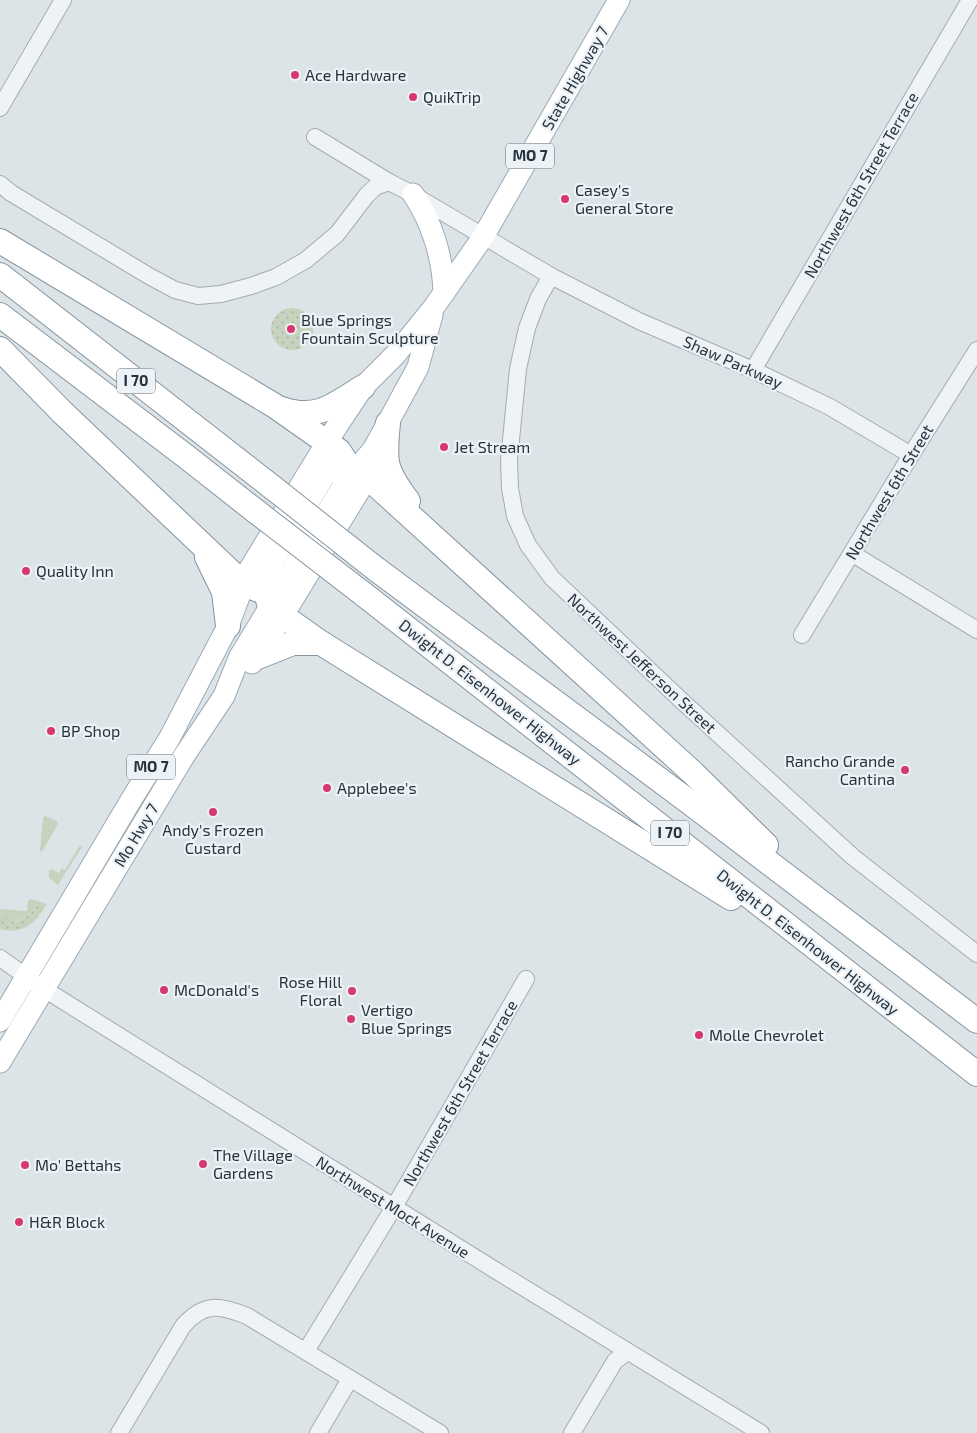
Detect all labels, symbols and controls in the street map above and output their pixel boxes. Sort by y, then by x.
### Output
street label: State Highway 7 [537,22,612,133]
place label: Ace Hardware [305,65,406,84]
marker: Ace Hardware [289,69,301,81]
place label: QuikTrip [423,87,481,107]
street label: Northwest 6th Street Terrace [799,88,922,281]
marker: QuikTrip [407,91,419,103]
road number: MO 7 [506,144,554,168]
place label: Casey's General Store [575,180,674,217]
marker: Casey's General Store [559,193,571,205]
place label: Blue Springs Fountain Sculpture [301,310,439,347]
marker: Blue Springs Fountain Sculpture [285,323,297,335]
street label: Shaw Parkway [681,331,786,392]
road number: I 70 [117,368,155,394]
street label: Northwest 6th Street [841,421,936,563]
place label: Jet Stream [454,437,530,456]
marker: Jet Stream [438,441,450,453]
place label: Quality Inn [36,561,114,581]
marker: Quality Inn [20,565,32,577]
street label: Northwest Jefferson Street [564,589,721,736]
street label: Dwight D. Eisenhower Highway [396,615,585,769]
place label: BP Shop [61,721,120,740]
marker: BP Shop [45,725,57,737]
place label: Rancho Grande Cantina [785,751,895,788]
road number: MO 7 [127,754,175,780]
marker: Rancho Grande Cantina [899,764,911,776]
place label: Applebee's [337,778,417,797]
marker: Applebee's [321,782,333,794]
street label: Mo Hwy 7 [109,800,162,870]
marker: Andy's Frozen Custard [207,806,219,818]
place label: Andy's Frozen Custard [162,820,264,857]
road number: I 70 [651,820,689,846]
street label: Dwight D. Eisenhower Highway [714,865,903,1019]
place label: Rose Hill Floral [279,972,342,1009]
place label: McDonald's [174,980,259,999]
marker: McDonald's [158,984,170,996]
marker: Rose Hill Floral [346,985,358,997]
street label: Northwest 6th Street Terrace [398,996,521,1189]
place label: Vertigo Blue Springs [361,1000,452,1037]
marker: Vertigo Blue Springs [345,1013,357,1025]
place label: Molle Chevrolet [709,1025,824,1044]
marker: Molle Chevrolet [693,1029,705,1041]
place label: The Village Gardens [213,1145,293,1182]
street label: Northwest Mock Avenue [313,1152,474,1262]
place label: Mo' Bettahs [35,1155,121,1174]
marker: The Village Gardens [197,1158,209,1170]
marker: Mo' Bettahs [19,1159,31,1171]
place label: H&R Block [29,1212,105,1231]
marker: H&R Block [13,1216,25,1228]

